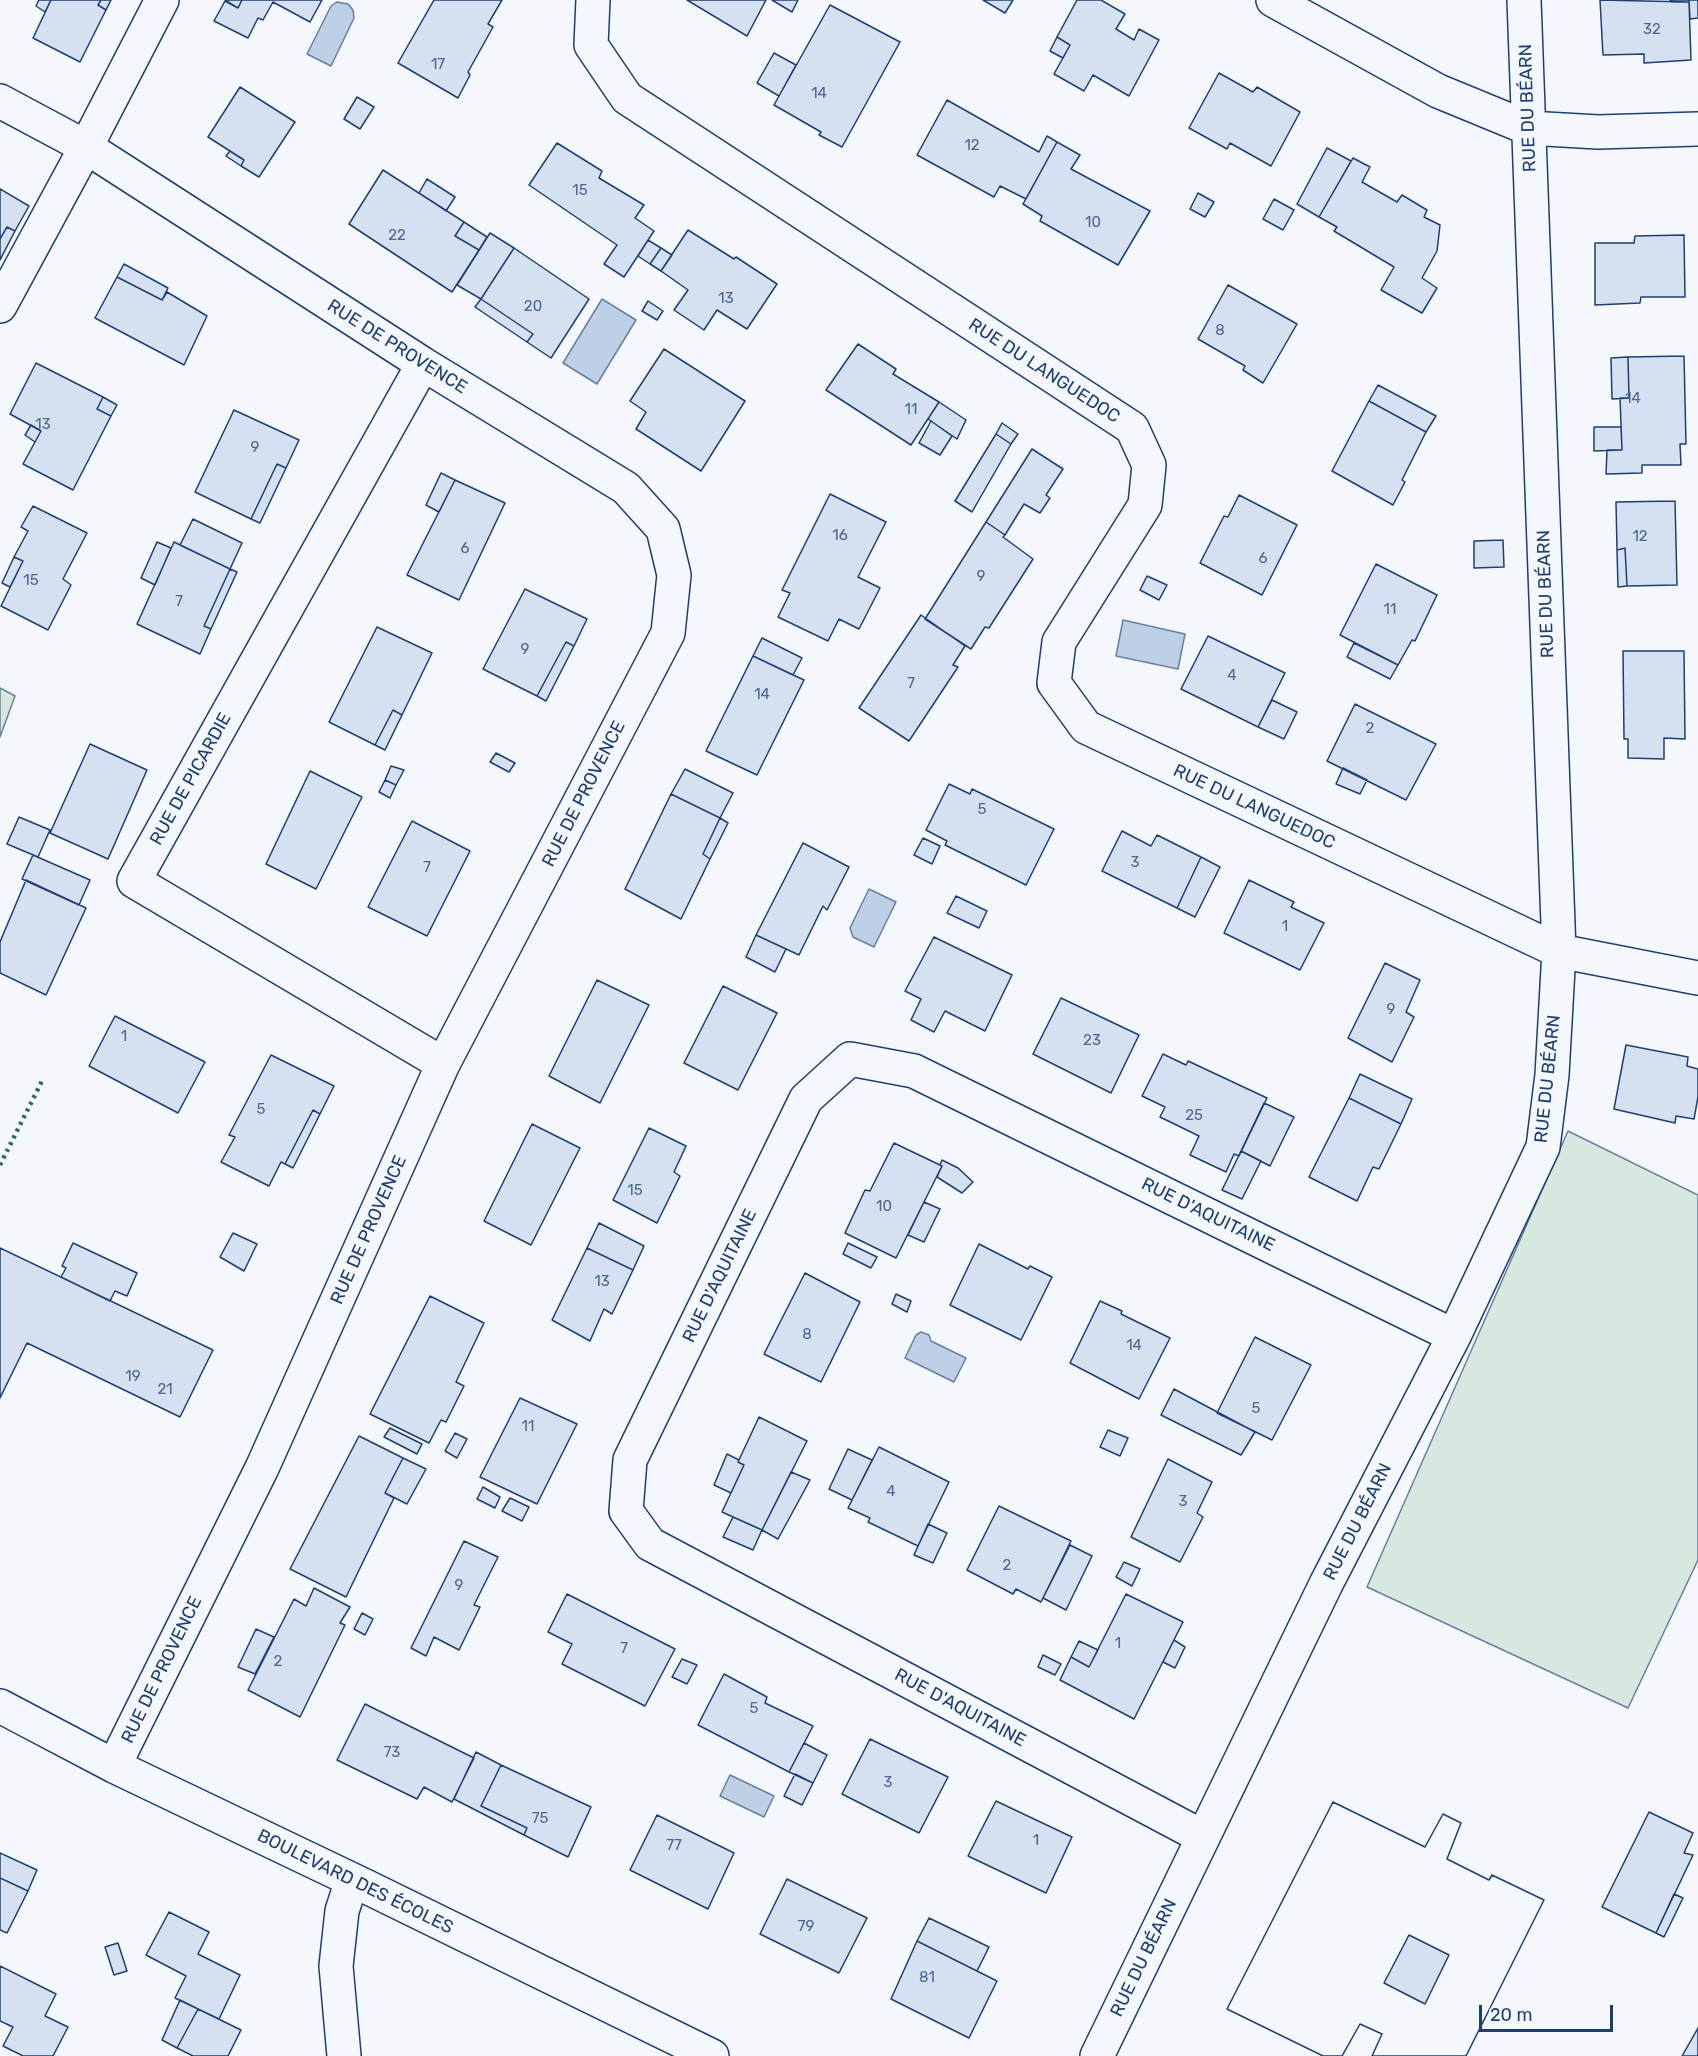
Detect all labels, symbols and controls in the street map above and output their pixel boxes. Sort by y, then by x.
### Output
house number: 32 [1643,21,1661,39]
street label: RUE DU BÉARN [1515,43,1541,173]
house number: 17 [431,56,445,74]
house number: 14 [811,85,827,103]
house number: 12 [964,137,980,155]
house number: 15 [572,182,588,200]
house number: 10 [1085,214,1101,232]
house number: 22 [388,227,406,245]
house number: 13 [718,290,734,308]
street label: RUE DE PROVENCE [323,295,471,399]
house number: 20 [524,298,542,316]
street label: RUE DU LANGUEDOC [964,314,1124,428]
house number: 8 [1215,322,1225,340]
house number: 14 [1625,390,1641,408]
house number: 11 [905,401,917,419]
house number: 13 [35,416,51,434]
house number: 9 [251,439,259,457]
house number: 16 [832,527,848,545]
house number: 12 [1632,528,1648,546]
street label: RUE DU BÉARN [1533,529,1559,659]
house number: 6 [460,540,470,558]
house number: 6 [1258,550,1268,568]
house number: 9 [977,568,985,586]
house number: 15 [23,572,39,590]
house number: 7 [175,593,183,611]
house number: 11 [1384,601,1396,619]
house number: 9 [521,641,529,659]
house number: 4 [1227,667,1237,685]
house number: 7 [907,675,915,693]
house number: 14 [754,686,770,704]
street label: RUE DE PICARDIE [146,709,236,849]
street label: RUE DE PROVENCE [538,718,630,870]
house number: 2 [1366,720,1374,738]
street label: RUE DU LANGUEDOC [1170,760,1338,854]
house number: 5 [978,801,986,819]
house number: 3 [1130,854,1140,872]
house number: 7 [423,859,431,877]
house number: 1 [1282,918,1288,936]
house number: 9 [1387,1001,1395,1019]
street label: RUE DU BÉARN [1531,1014,1565,1144]
house number: 1 [121,1028,127,1046]
house number: 23 [1083,1032,1101,1050]
house number: 5 [257,1101,265,1119]
house number: 25 [1185,1107,1203,1125]
street label: RUE DE PROVENCE [326,1152,412,1308]
street label: RUE D'AQUITAINE [1138,1173,1278,1257]
house number: 15 [627,1182,643,1200]
house number: 10 [876,1198,892,1216]
street label: RUE D'AQUITAINE [678,1206,762,1346]
house number: 13 [594,1273,610,1291]
house number: 8 [802,1326,812,1344]
house number: 14 [1126,1337,1142,1355]
house number: 19 [125,1368,141,1386]
house number: 21 [157,1381,173,1399]
house number: 5 [1252,1400,1260,1418]
house number: 11 [522,1418,534,1436]
street label: RUE DU BÉARN [1319,1460,1397,1584]
house number: 4 [886,1483,896,1501]
house number: 3 [1178,1493,1188,1511]
house number: 2 [1003,1557,1011,1575]
house number: 9 [455,1577,463,1595]
street label: RUE DE PROVENCE [117,1593,207,1747]
house number: 1 [1115,1635,1121,1653]
house number: 7 [620,1640,628,1658]
house number: 2 [274,1653,282,1671]
street label: RUE D'AQUITAINE [891,1664,1029,1752]
house number: 5 [750,1700,758,1718]
house number: 73 [384,1744,400,1762]
house number: 3 [883,1774,893,1792]
house number: 75 [532,1810,548,1828]
street label: BOULEVARD DES ÉCOLES [253,1825,457,1939]
house number: 1 [1033,1832,1039,1850]
house number: 77 [666,1837,682,1855]
street label: RUE DU BÉARN [1106,1896,1182,2020]
house number: 79 [798,1918,814,1936]
house number: 81 [919,1969,935,1987]
scale bar [1482,1993,1616,2031]
text: 20 m [1490,2004,1532,2026]

